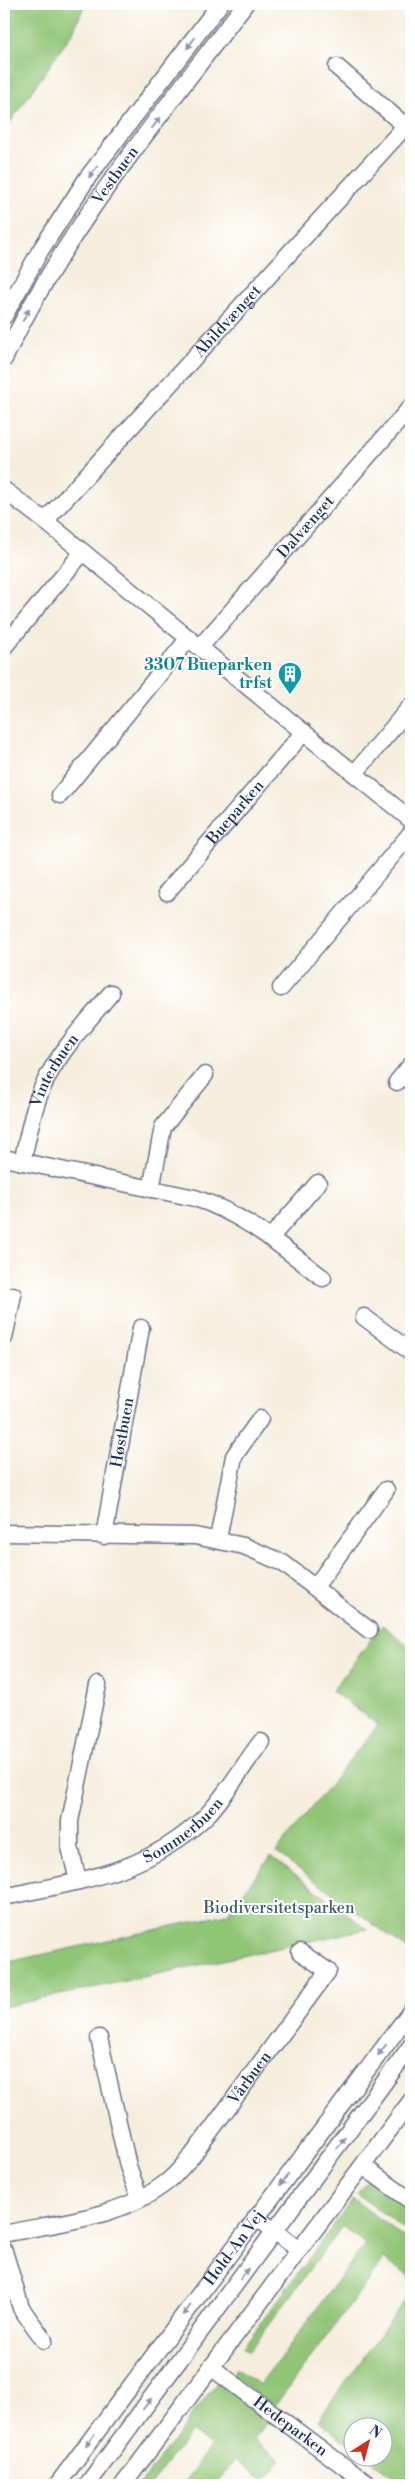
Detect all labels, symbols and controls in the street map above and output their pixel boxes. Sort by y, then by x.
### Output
one-way arrow [186,36,196,50]
one-way arrow [150,117,161,130]
street label: Vestbuen [87,142,143,209]
one-way arrow [87,165,98,178]
street label: Abildvænget [189,280,266,362]
one-way arrow [22,308,30,323]
street label: Dalvænget [273,491,339,562]
place label: 3307 Bueparken trfst [144,655,272,693]
building icon: 3307 Bueparken trfst [277,661,303,695]
street label: Bueparken [202,776,269,849]
street label: Vinterbuen [26,1029,83,1111]
street label: Høstbuen [106,1396,139,1469]
street label: Sommerbuen [140,1793,228,1868]
park label: Biodiversitetsparken [203,1898,355,1918]
one-way arrow [377,2043,387,2057]
street label: Vårbuen [223,2047,276,2109]
one-way arrow [335,2137,346,2150]
one-way arrow [279,2173,289,2187]
street label: Hold-An Vej [199,2206,269,2290]
one-way arrow [239,2268,250,2281]
one-way arrow [182,2303,192,2317]
street label: Hedeparken [249,2392,332,2461]
one-way arrow [142,2397,152,2411]
north arrow [342,2416,392,2466]
text: N [365,2422,385,2443]
one-way arrow [85,2433,95,2447]

